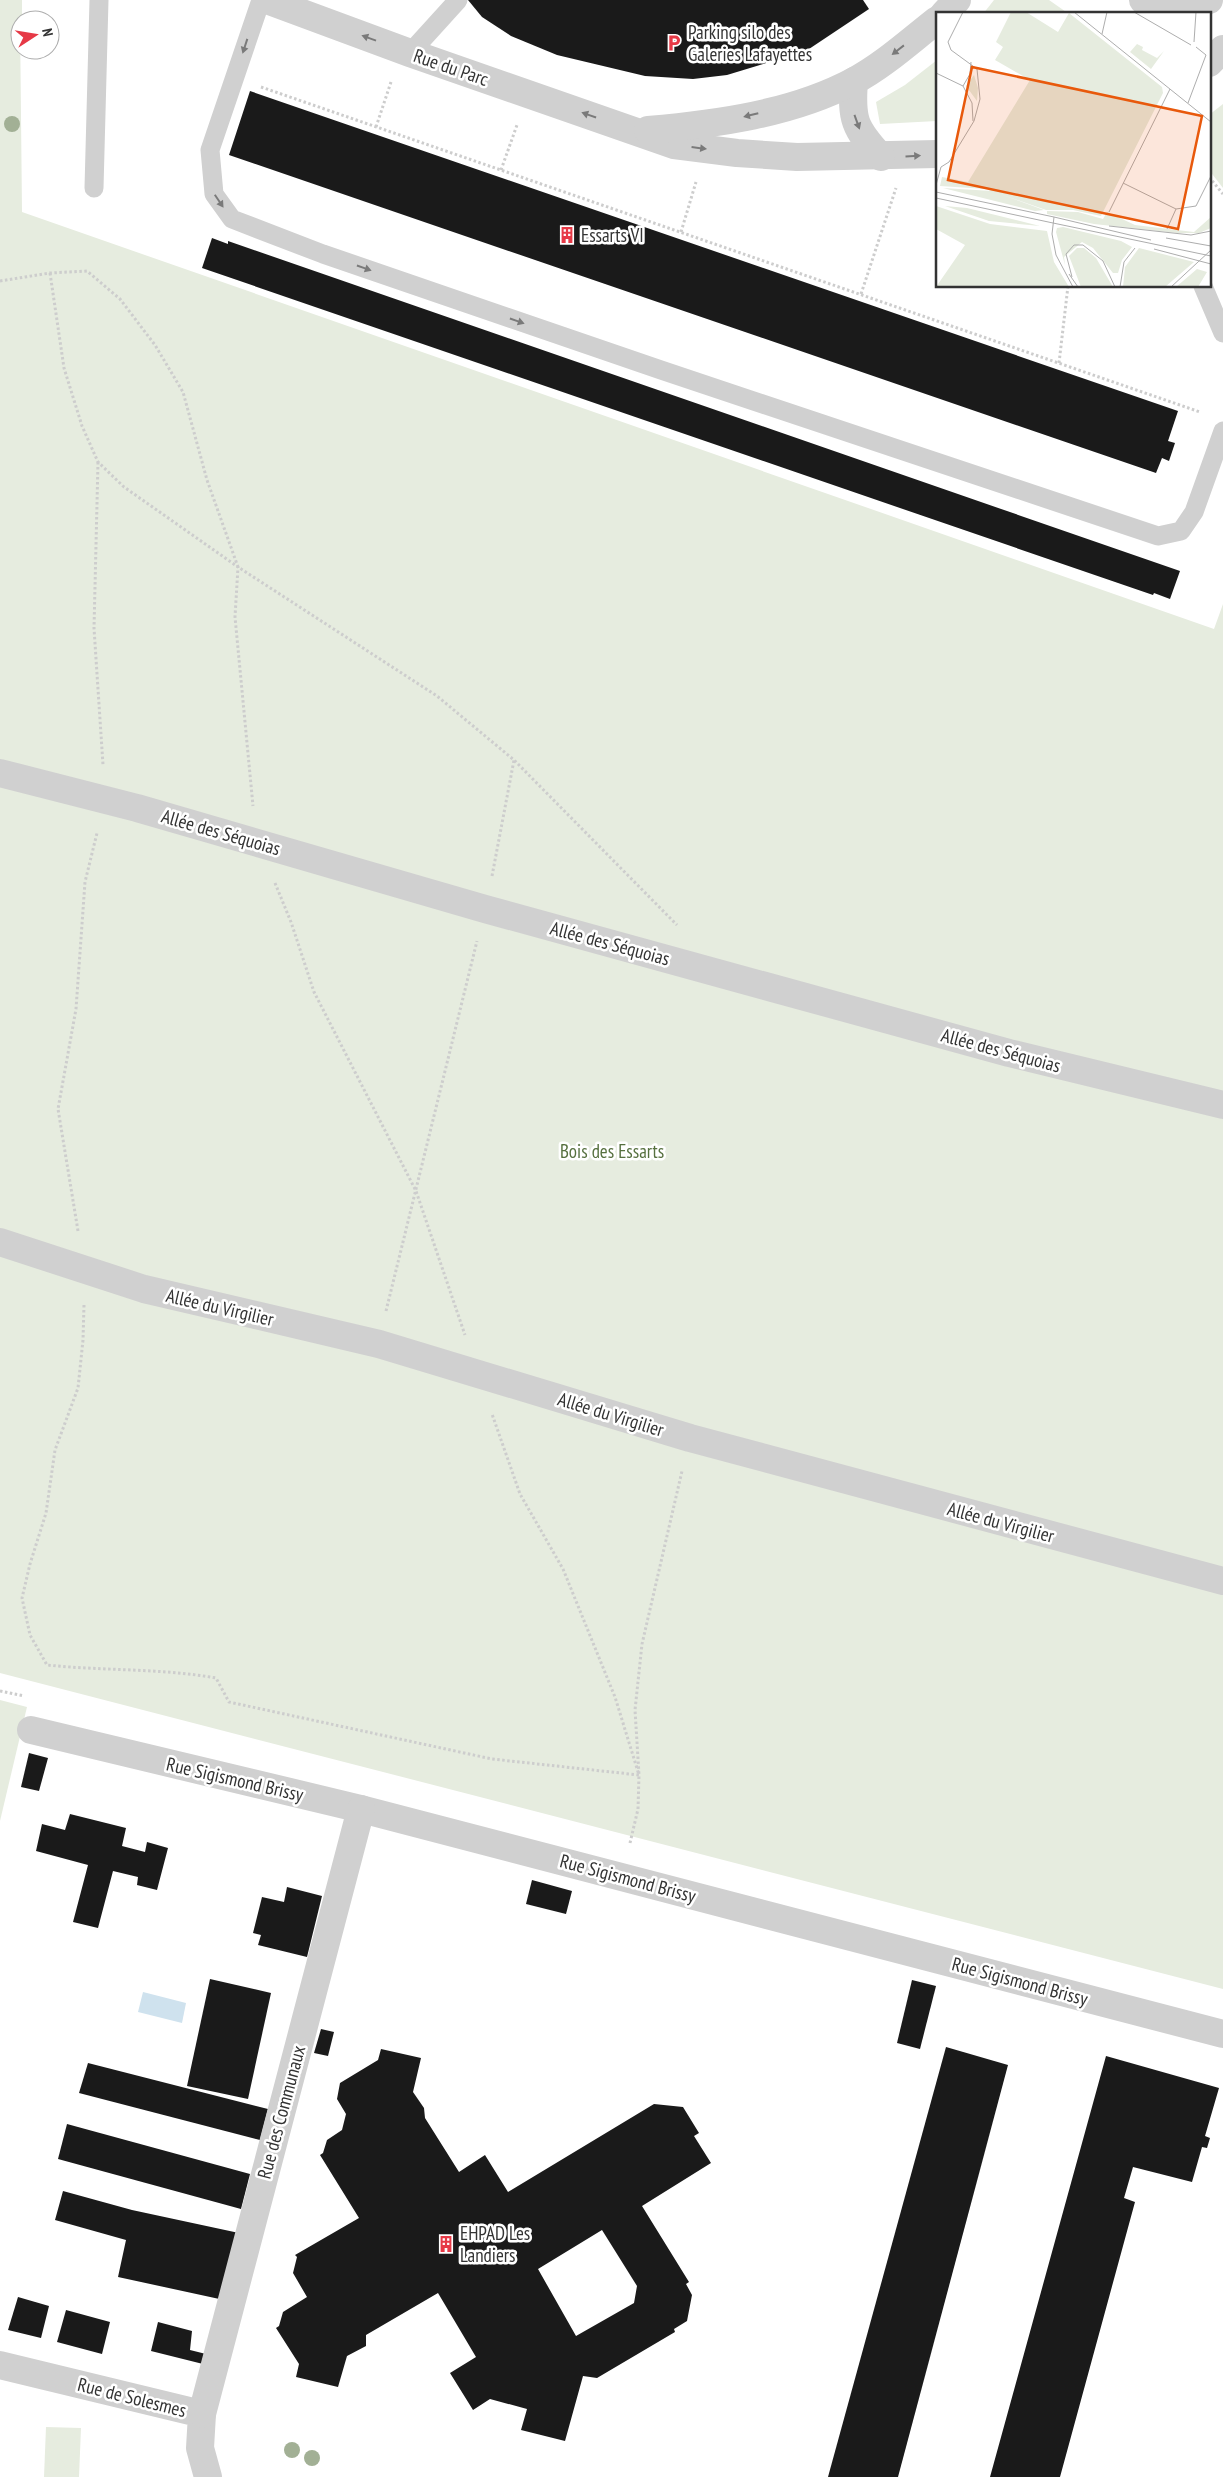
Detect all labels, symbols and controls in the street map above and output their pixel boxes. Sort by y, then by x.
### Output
north arrow [10,10,60,60]
inset map [936,12,1210,288]
place label: Parking silo des Galeries Lafayettes [688,20,812,66]
text: N [38,27,57,38]
parking icon: Parking silo des Galeries Lafayettes [664,33,684,53]
one-way arrow [362,34,377,41]
one-way arrow [241,39,248,54]
street label: Rue du Parc [411,43,492,91]
one-way arrow [892,45,905,56]
one-way arrow [581,111,596,118]
one-way arrow [744,111,759,119]
one-way arrow [853,115,861,130]
one-way arrow [691,144,707,152]
one-way arrow [905,152,921,160]
one-way arrow [214,194,224,208]
place label: Essarts VI [581,223,644,247]
building icon: Essarts VI [557,225,577,245]
one-way arrow [356,265,371,272]
one-way arrow [510,318,525,325]
street label: Allée des Séquoias [159,804,283,860]
street label: Allée des Séquoias [548,916,672,970]
street label: Allée des Séquoias [939,1023,1063,1077]
park label: Bois des Essarts [560,1139,664,1163]
street label: Allée du Virgilier [164,1283,277,1331]
street label: Allée du Virgilier [555,1387,668,1442]
street label: Allée du Virgilier [945,1496,1058,1548]
street label: Rue Sigismond Brissy [164,1752,307,1807]
street label: Rue Sigismond Brissy [557,1848,699,1908]
street label: Rue Sigismond Brissy [949,1951,1091,2011]
street label: Rue des Communaux [252,2043,310,2181]
place label: EHPAD Les Landiers [460,2221,530,2267]
building icon: EHPAD Les Landiers [436,2234,456,2254]
street label: Rue de Solesmes [75,2372,189,2422]

